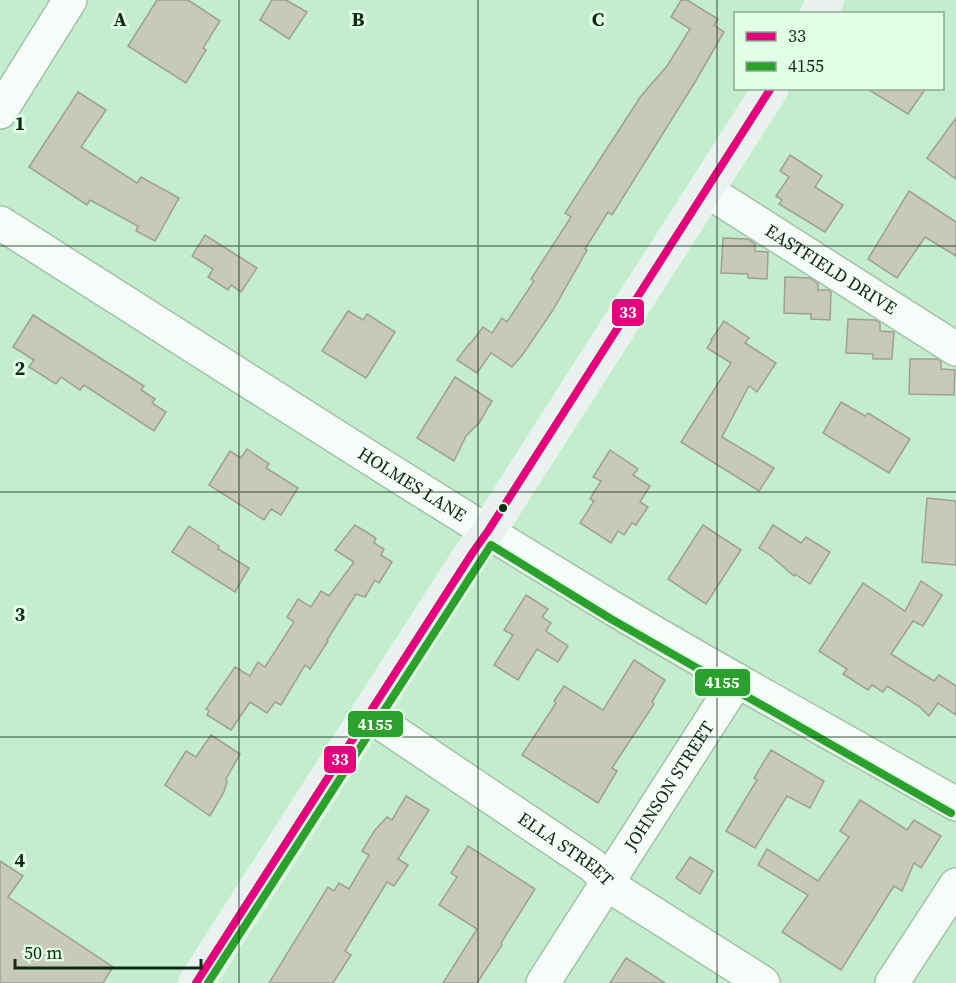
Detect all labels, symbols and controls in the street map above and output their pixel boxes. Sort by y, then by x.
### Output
text: A [113,5,127,33]
text: B [351,5,365,33]
text: C [592,5,604,33]
legend [734,12,944,90]
text: 33 [788,23,806,48]
text: 4155 [788,53,824,78]
text: 1 [15,109,25,137]
street label: EASTFIELD DRIVE [760,218,902,320]
line badge: 33 [611,298,645,327]
text: 33 [619,301,637,323]
text: 2 [15,354,26,382]
street label: HOLMES LANE [353,441,471,527]
unlabelled marker [497,502,509,514]
text: 3 [15,600,26,628]
line badge: 4155 [694,668,751,697]
text: 4155 [705,671,740,693]
line badge: 4155 [347,710,404,738]
text: 4155 [358,713,393,735]
street label: JOHNSON STREET [617,716,720,856]
line badge: 33 [323,745,357,774]
text: 33 [331,748,349,770]
street label: ELLA STREET [513,806,619,891]
text: 4 [15,846,26,874]
scale bar [15,932,201,970]
text: 50 m [24,940,62,965]

